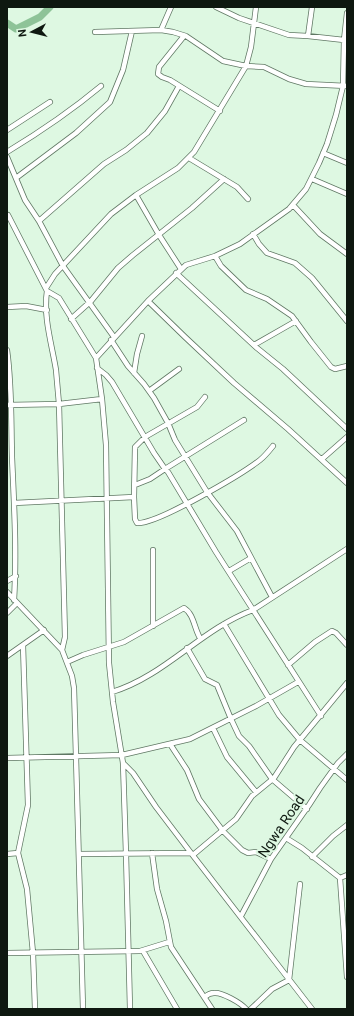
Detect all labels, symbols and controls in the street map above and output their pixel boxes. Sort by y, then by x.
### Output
north arrow [12,12,52,52]
text: N [16,28,29,38]
street label: Ngwa Road [254,792,308,860]

